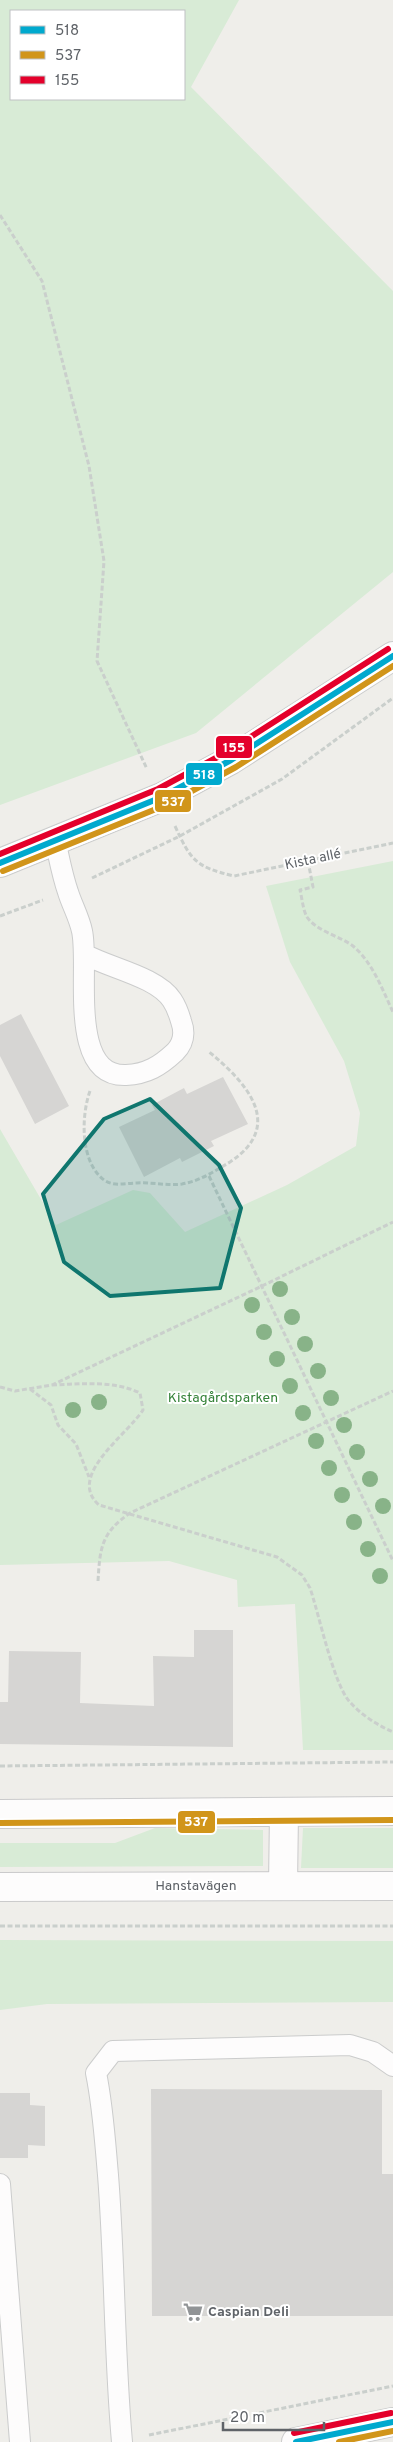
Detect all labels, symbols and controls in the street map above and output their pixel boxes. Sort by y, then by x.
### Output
legend [10,10,185,100]
text: 518 [55,22,79,41]
text: 537 [55,47,81,66]
text: 155 [55,72,79,91]
line badge: 155 [215,735,253,759]
text: 155 [223,740,245,757]
line badge: 518 [185,762,223,786]
text: 518 [193,767,215,784]
line badge: 537 [154,789,192,813]
text: 537 [161,794,185,811]
street label: Kista allé [283,846,343,874]
park label: Kistagårdsparken [168,1390,278,1407]
line badge: 537 [177,1810,216,1834]
text: 537 [184,1814,208,1831]
street label: Hanstavägen [155,1878,237,1895]
supermarket icon: Caspian Deli [182,2301,204,2323]
place label: Caspian Deli [208,2304,289,2321]
scale bar [223,2400,324,2432]
text: 20 m [230,2409,265,2428]

